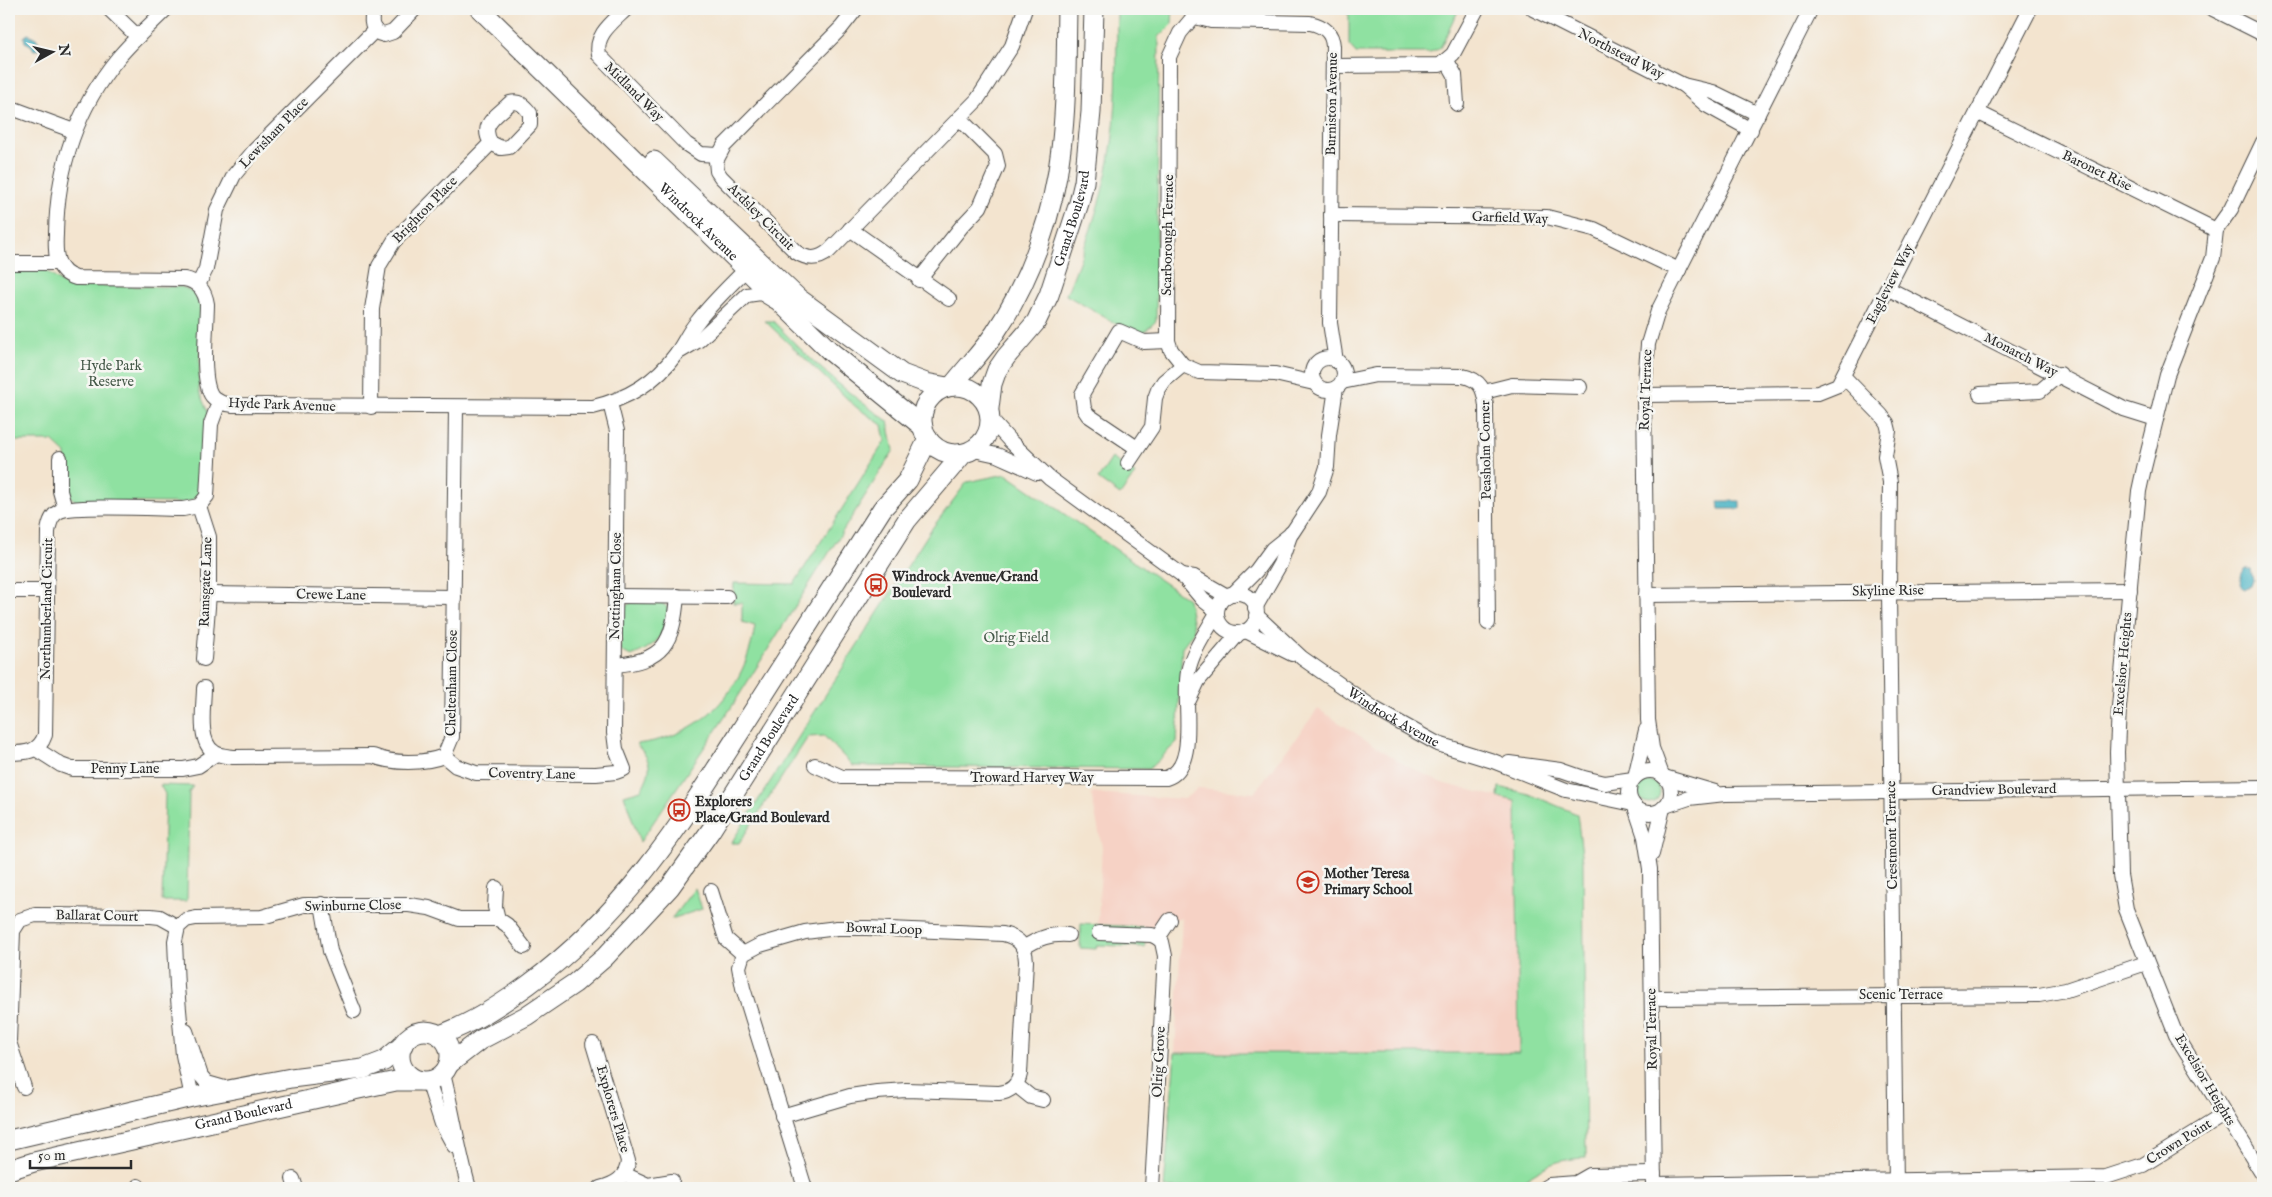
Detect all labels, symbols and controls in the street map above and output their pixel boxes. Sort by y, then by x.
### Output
street label: Northstead Way [1575,25,1667,84]
north arrow [28,28,78,78]
text: N [54,42,74,58]
street label: Burniston Avenue [1322,52,1342,156]
street label: Midland Way [600,58,668,126]
street label: Lewisham Place [236,93,313,172]
street label: Baronet Rise [2059,146,2135,196]
street label: Grand Boulevard [1050,169,1094,269]
street label: Brighton Place [389,172,462,247]
street label: Scarborough Terrace [1158,174,1178,296]
street label: Windrock Avenue [655,179,742,265]
street label: Ardsley Circuit [723,179,799,255]
street label: Garfield Way [1471,208,1549,228]
street label: Eagleview Way [1862,241,1918,327]
street label: Monarch Way [1981,329,2061,381]
street label: Royal Terrace [1636,348,1656,431]
park label: Hyde Park Reserve [80,357,142,391]
street label: Hyde Park Avenue [228,394,337,416]
street label: Peasholm Corner [1476,400,1496,500]
street label: Nottingham Close [606,531,626,640]
street label: Ramsgate Lane [195,536,217,627]
street label: Northumberland Circuit [37,538,57,680]
place label: Windrock Avenue/Grand Boulevard [891,568,1039,602]
bus stop icon: Windrock Avenue/Grand Boulevard [864,573,888,597]
street label: Skyline Rise [1852,581,1925,601]
street label: Crewe Lane [296,585,367,605]
street label: Excelsior Heights [2110,611,2136,716]
street label: Cheltenham Close [442,629,462,736]
park label: Olrig Field [983,629,1049,647]
street label: Windrock Avenue [1344,683,1443,752]
street label: Grand Boulevard [735,691,803,785]
street label: Penny Lane [91,760,160,778]
street label: Coventry Lane [488,764,576,784]
street label: Troward Harvey Way [970,769,1094,787]
street label: Crestmont Terrace [1882,780,1902,890]
street label: Grandview Boulevard [1931,780,2057,800]
place label: Explorers Place/Grand Boulevard [695,793,830,827]
bus stop icon: Explorers Place/Grand Boulevard [667,798,691,822]
place label: Mother Teresa Primary School [1324,865,1414,899]
school or university icon: Mother Teresa Primary School [1296,870,1320,894]
street label: Swinburne Close [304,896,402,916]
street label: Ballarat Court [55,906,139,926]
street label: Bowral Loop [845,919,923,939]
street label: Scenic Terrace [1859,986,1944,1004]
street label: Royal Terrace [1642,987,1662,1070]
street label: Olrig Grove [1148,1025,1170,1098]
street label: Excelsior Heights [2171,1031,2239,1129]
street label: Explorers Place [592,1063,634,1155]
street label: Grand Boulevard [193,1095,295,1135]
street label: Crown Point [2143,1115,2215,1169]
scale bar [30,1137,131,1169]
text: 50 m [38,1146,66,1165]

